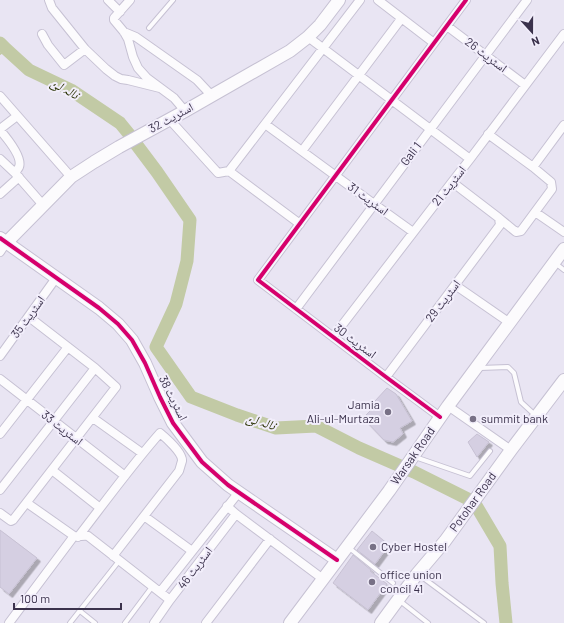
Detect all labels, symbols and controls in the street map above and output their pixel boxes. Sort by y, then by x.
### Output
north arrow [512,12,552,52]
street label: اسٹریٹ 26 [462,34,510,76]
text: N [530,34,542,49]
water label: نالہ لئ [48,74,84,104]
street label: اسٹریٹ 32 [146,99,196,136]
street label: Gali 1 [397,139,424,168]
street label: اسٹریٹ 21 [428,163,469,209]
street label: اسٹریٹ 31 [345,179,392,219]
street label: اسٹریٹ 29 [422,277,464,325]
street label: اسٹریٹ 35 [7,293,48,341]
street label: اسٹریٹ 30 [331,320,380,362]
street label: اسٹریٹ 38 [156,373,191,423]
place label: Jamia Ali-ul-Murtaza [307,397,380,425]
street label: اسٹریٹ 33 [38,407,86,449]
marker: Jamia Ali-ul-Murtaza [383,407,393,417]
water label: نالہ لئ [244,409,280,435]
place label: summit bank [481,411,548,425]
marker: summit bank [468,414,478,424]
street label: Warsak Road [387,424,437,487]
street label: Potohar Road [446,469,498,534]
place label: Cyber Hostel [381,539,447,553]
marker: Cyber Hostel [368,542,378,552]
street label: اسٹریٹ 46 [174,543,216,592]
place label: office union concil 41 [380,567,442,595]
marker: office union concil 41 [367,577,377,587]
scale bar [14,585,121,611]
text: 100 m [20,591,50,605]

